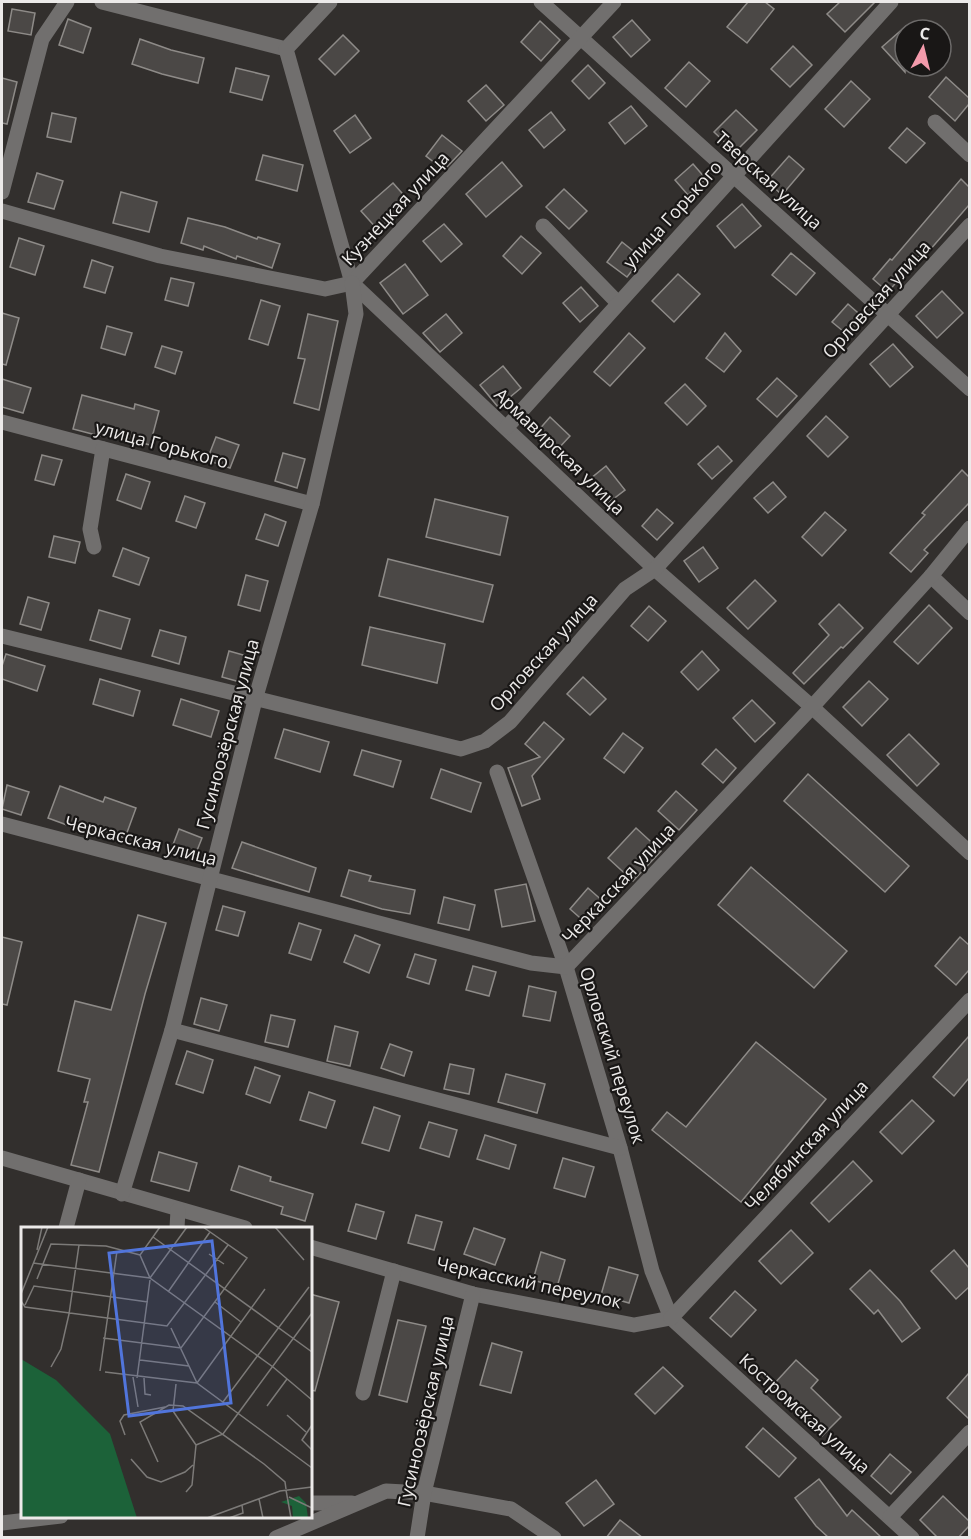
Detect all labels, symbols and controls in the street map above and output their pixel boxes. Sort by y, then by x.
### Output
north arrow [893,18,953,78]
text: С [918,22,931,45]
street label: Тверская улица [710,126,828,234]
street label: Кузнецкая улица [336,146,454,270]
street label: улица Горького [617,155,727,273]
street label: Орловская улица [817,235,935,363]
street label: Армавирская улица [489,382,631,520]
street label: улица Горького [93,415,231,473]
street label: Орловская улица [484,588,602,716]
street label: Гусиноозёрская улица [190,636,264,832]
street label: Черкасская улица [62,809,220,871]
street label: Черкасская улица [556,818,680,948]
street label: Орловский переулок [575,964,652,1147]
street label: Челябинская улица [739,1074,873,1216]
inset map [21,1227,312,1518]
street label: Черкасский переулок [434,1251,625,1314]
street label: Гусиноозёрская улица [391,1313,459,1509]
street label: Костромская улица [734,1348,876,1478]

